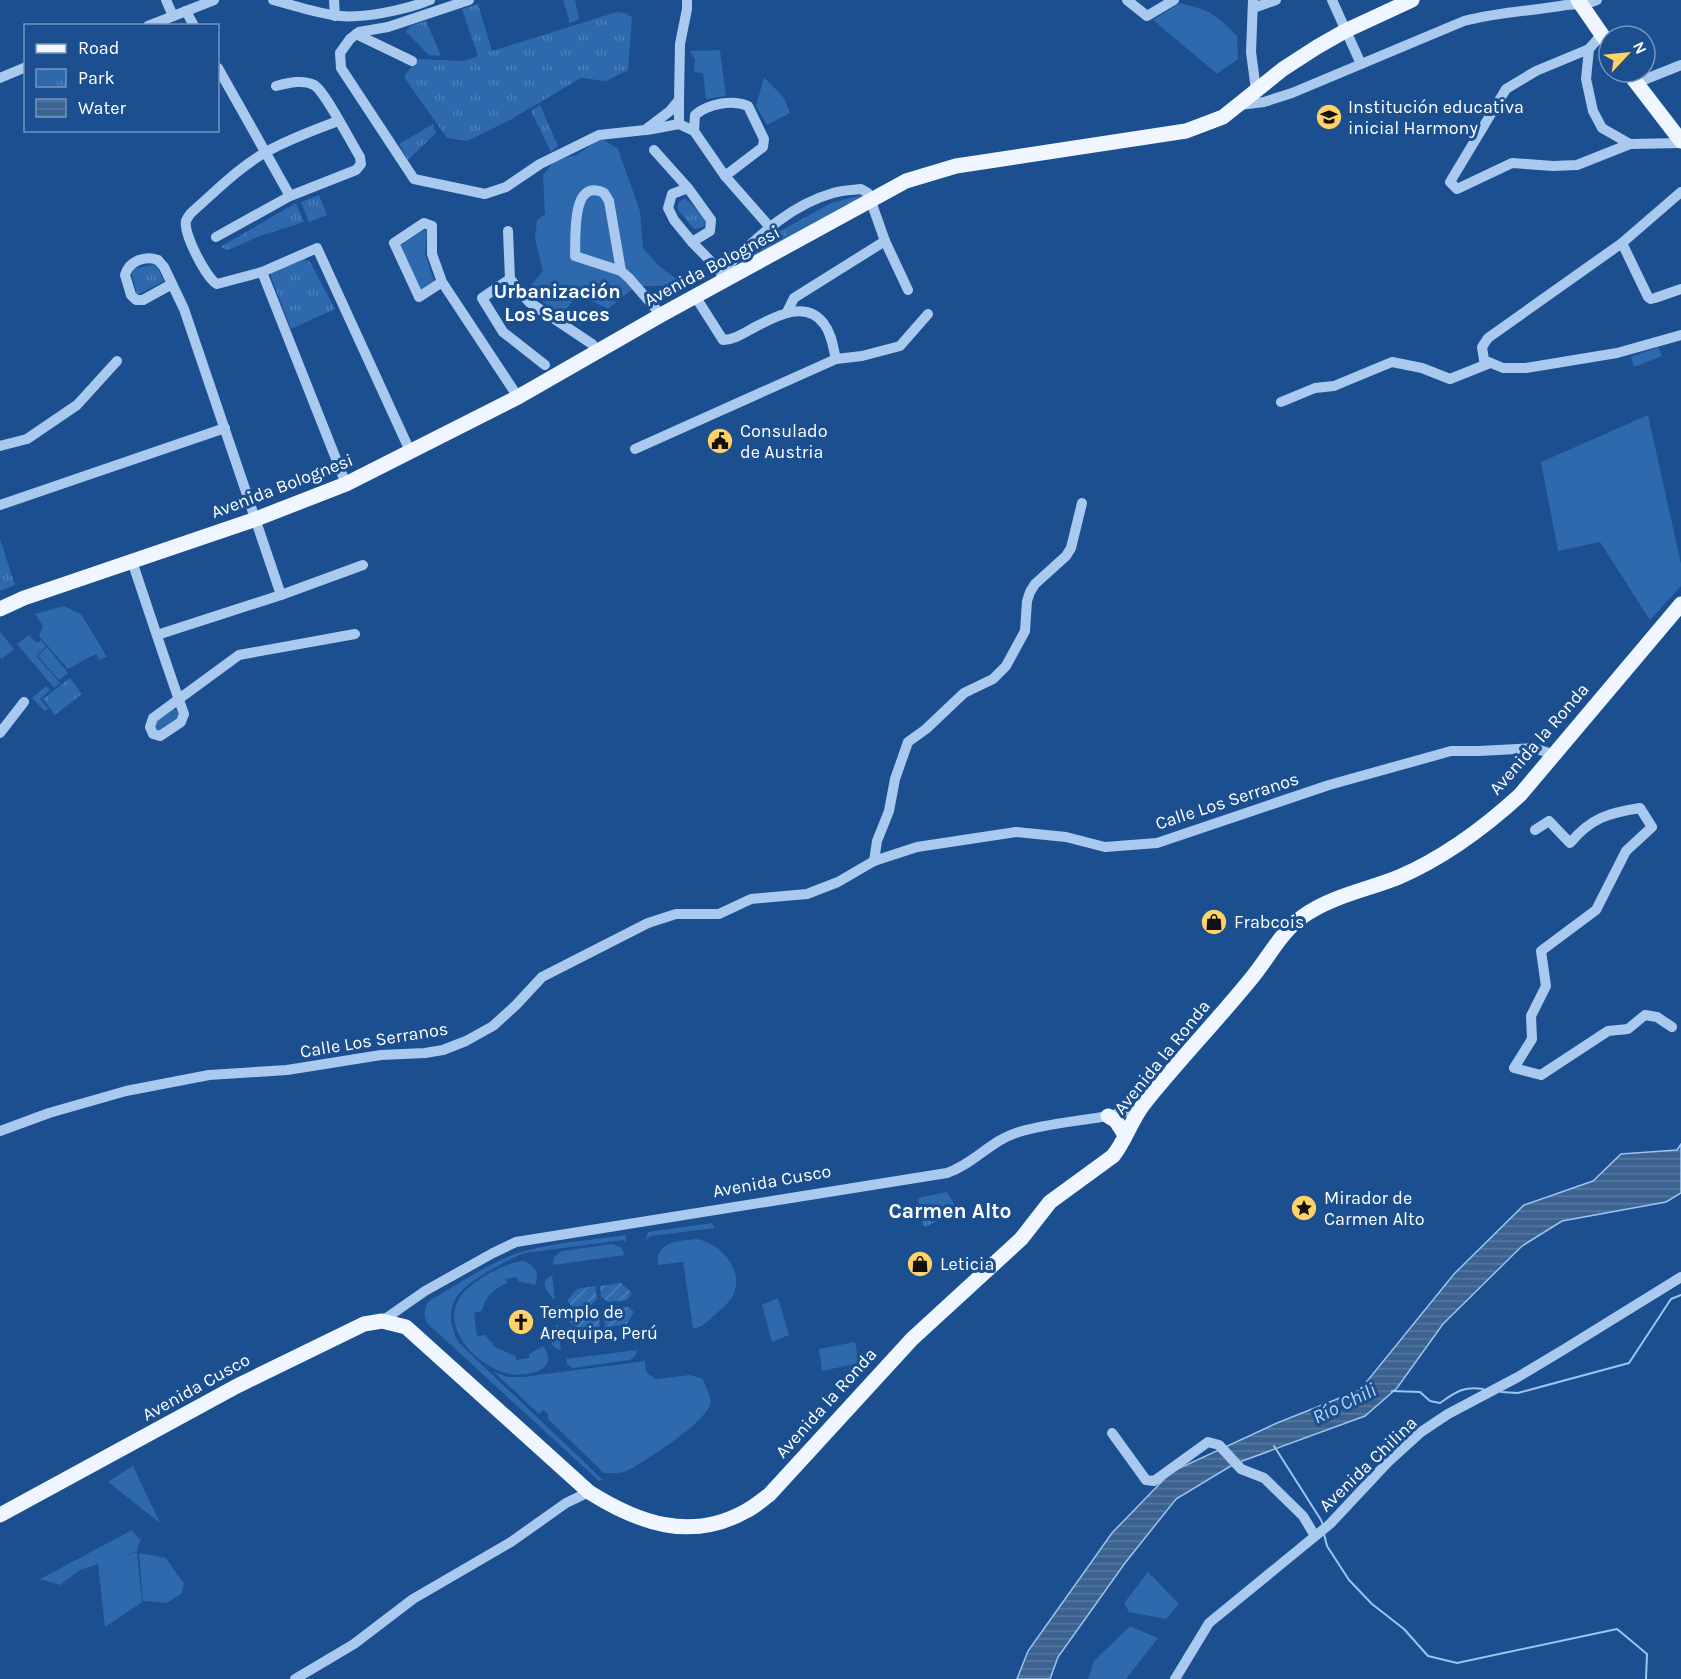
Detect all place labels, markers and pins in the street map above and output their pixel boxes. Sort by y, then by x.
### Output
place label: Institución educativa inicial Harmony [1348,96,1524,139]
school or university icon: Institución educativa inicial Harmony [1314,102,1344,132]
place label: Consulado de Austria [740,420,828,463]
public building icon: Consulado de Austria [705,426,735,456]
shop icon: Frabcois [1199,907,1229,937]
place label: Frabcois [1234,911,1304,933]
place label: Mirador de Carmen Alto [1324,1187,1425,1230]
place icon: Mirador de Carmen Alto [1289,1193,1319,1223]
shop icon: Leticia [905,1249,935,1279]
place label: Leticia [940,1253,994,1275]
place label: Templo de Arequipa, Perú [540,1301,658,1344]
church icon: Templo de Arequipa, Perú [506,1307,536,1337]

